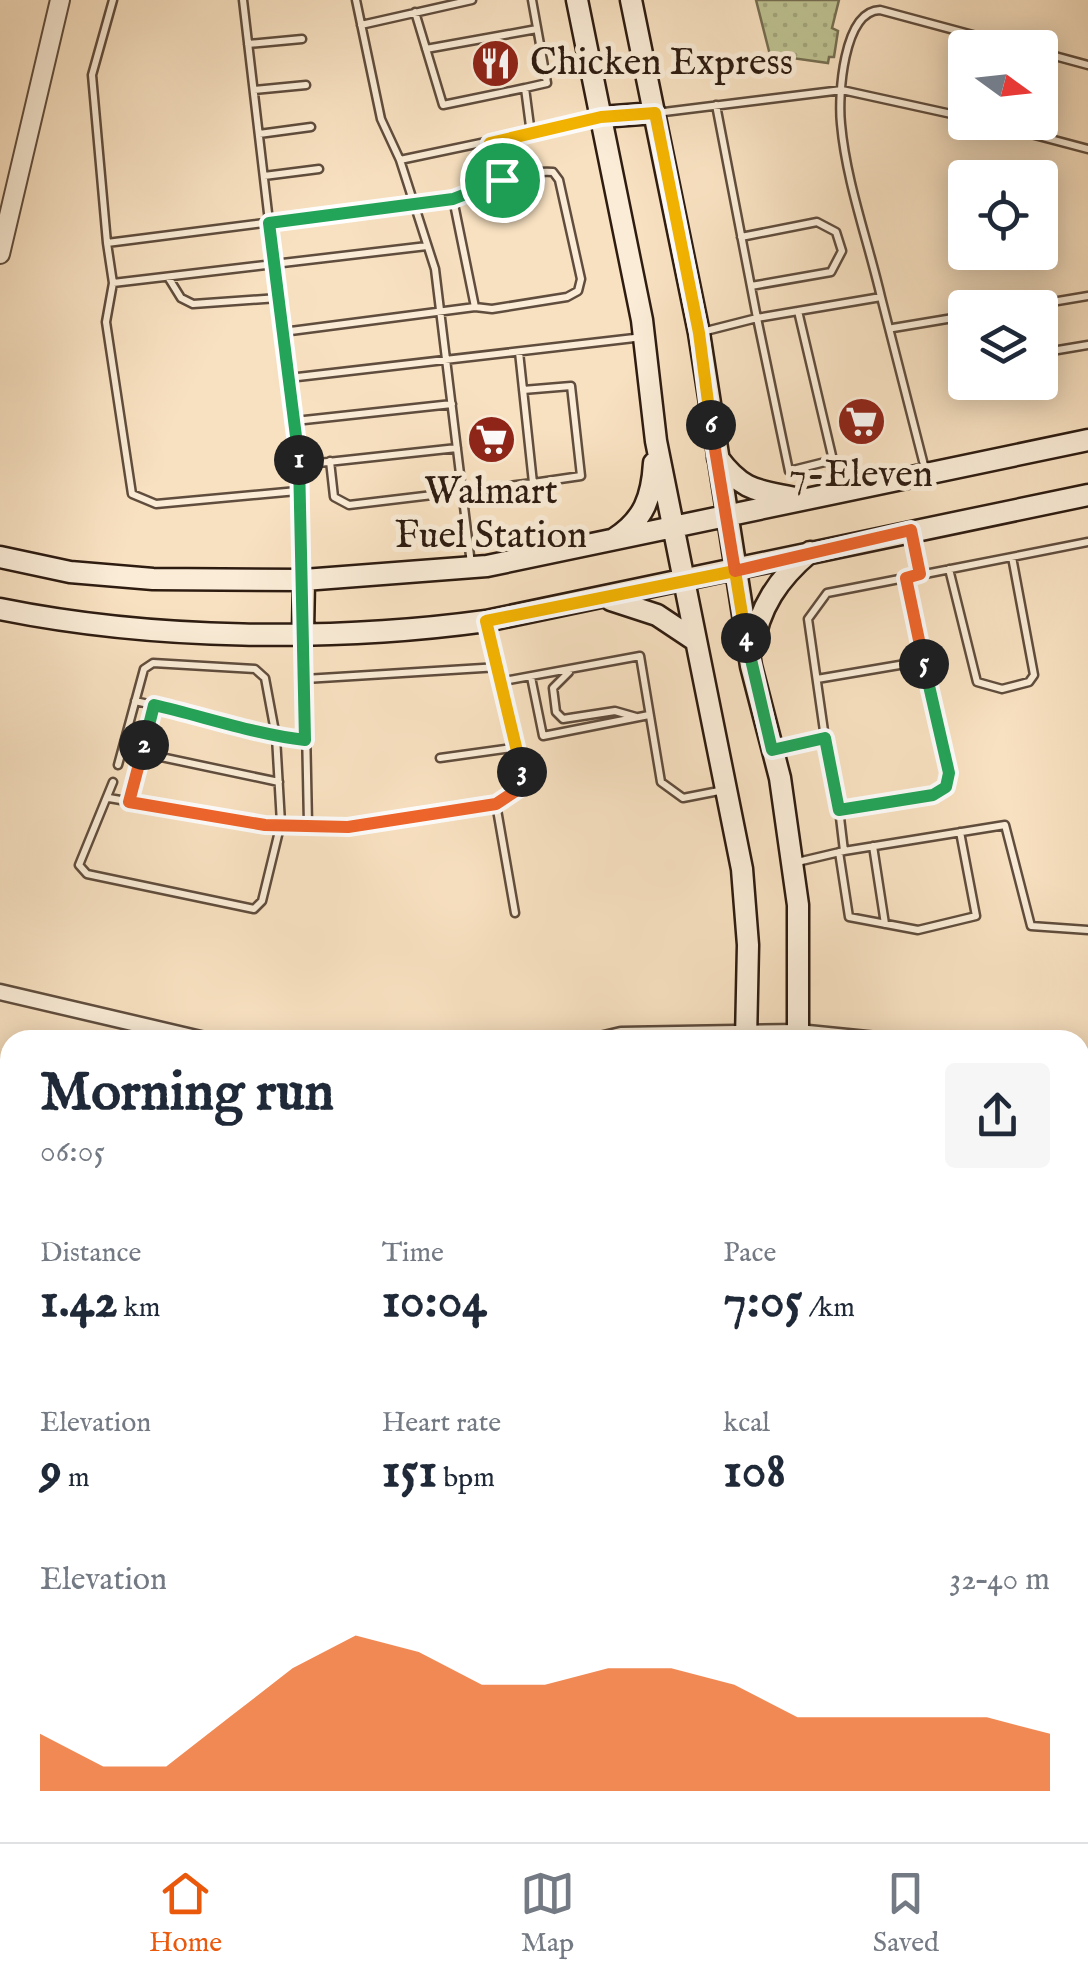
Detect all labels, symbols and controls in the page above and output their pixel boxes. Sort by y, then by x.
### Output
north arrow [948,30,1058,140]
map controls [948,30,1058,400]
restaurant icon: Chicken Express [469,38,521,90]
place label: Chicken Express [530,40,793,88]
pin [460,138,545,223]
icon: arrive [475,153,530,208]
button: locate [948,160,1058,270]
button: layers [948,290,1058,400]
supermarket icon: 7-Eleven [835,396,887,448]
pin: 6 [686,400,736,450]
text: 6 [705,407,717,442]
supermarket icon: Walmart Fuel Station [465,413,517,465]
pin: 1 [274,435,324,485]
text: 1 [294,442,304,477]
place label: 7-Eleven [789,452,933,500]
place label: Walmart Fuel Station [395,469,587,561]
pin: 4 [721,613,771,663]
text: 4 [739,620,753,655]
pin: 5 [899,639,949,689]
text: 5 [919,646,929,681]
pin: 2 [119,720,169,770]
text: 2 [137,727,151,762]
pin: 3 [497,747,547,797]
text: 3 [517,754,527,789]
text: Morning run [40,1059,334,1129]
button: share [945,1063,1050,1168]
text: 06:05 [40,1132,105,1173]
text: Distance [40,1236,141,1271]
text: Time [382,1236,444,1271]
text: Pace [723,1236,776,1271]
text: 1.42 [40,1271,118,1334]
text: 10:04 [382,1271,487,1334]
text: 7:05 [723,1271,803,1334]
text: km [118,1291,160,1326]
text: /km [803,1291,855,1326]
text: Elevation [40,1406,151,1441]
text: Heart rate [382,1406,501,1441]
text: kcal [723,1406,770,1441]
text: 9 [40,1441,62,1504]
text: 151 [382,1441,437,1504]
text: 108 [723,1441,786,1504]
text: m [62,1461,90,1496]
text: bpm [437,1461,495,1496]
text: Elevation [40,1560,167,1601]
text: 32–40 m [949,1560,1050,1601]
tab: Home [149,1866,222,1961]
tab: Map [520,1866,575,1961]
tab: Saved [873,1866,939,1961]

